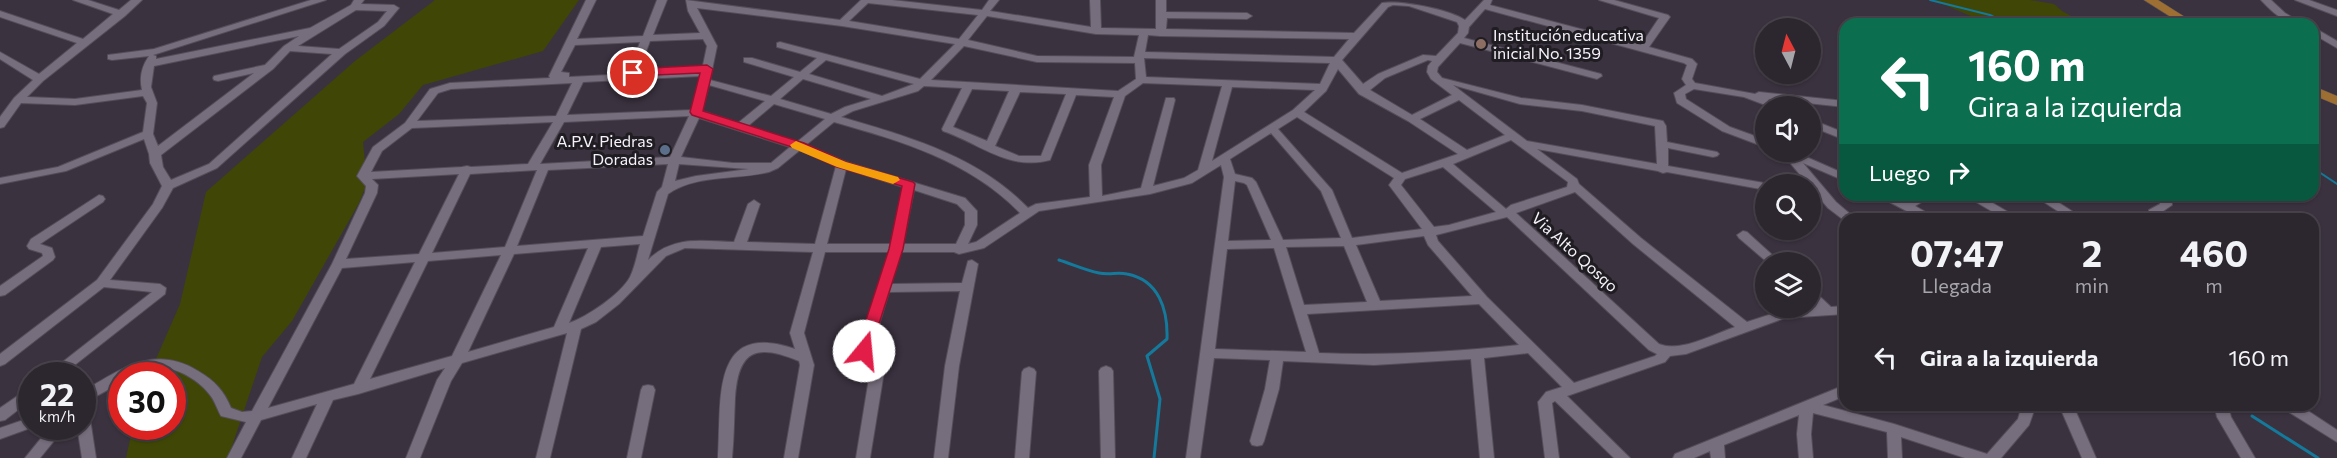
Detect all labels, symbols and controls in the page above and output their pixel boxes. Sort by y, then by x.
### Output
north arrow [1755,18,1821,84]
map controls [1755,18,1821,318]
place label: Institución educativa inicial No. 1359 [1493,25,1644,62]
marker: Institución educativa inicial No. 1359 [1474,37,1488,51]
text: 160 m [1968,38,2086,90]
icon: left [1869,42,1947,120]
pin [607,47,658,98]
icon: arrive [616,56,649,89]
text: Gira a la izquierda [1968,90,2182,123]
button: sound [1755,96,1821,162]
place label: A.P.V. Piedras Doradas [556,131,653,168]
marker: A.P.V. Piedras Doradas [658,143,672,157]
icon: right [1942,156,1975,189]
text: Luego [1869,159,1930,186]
button: search [1755,174,1821,240]
street label: Via Alto Qosqo [1528,208,1622,295]
text: 07:47 [1910,230,2004,274]
text: 2 [2082,230,2102,274]
text: 460 [2180,230,2248,274]
button: layers [1755,252,1821,318]
text: Llegada [1922,273,1992,297]
text: min [2075,273,2109,297]
text: m [2205,273,2223,297]
position arrow [832,319,896,383]
icon: left [1869,341,1902,374]
text: Gira a la izquierda [1920,344,2098,371]
text: 160 m [2228,344,2289,371]
speed limit sign: 30 [108,362,186,440]
text: 22 [40,375,74,412]
text: km/h [39,407,75,425]

